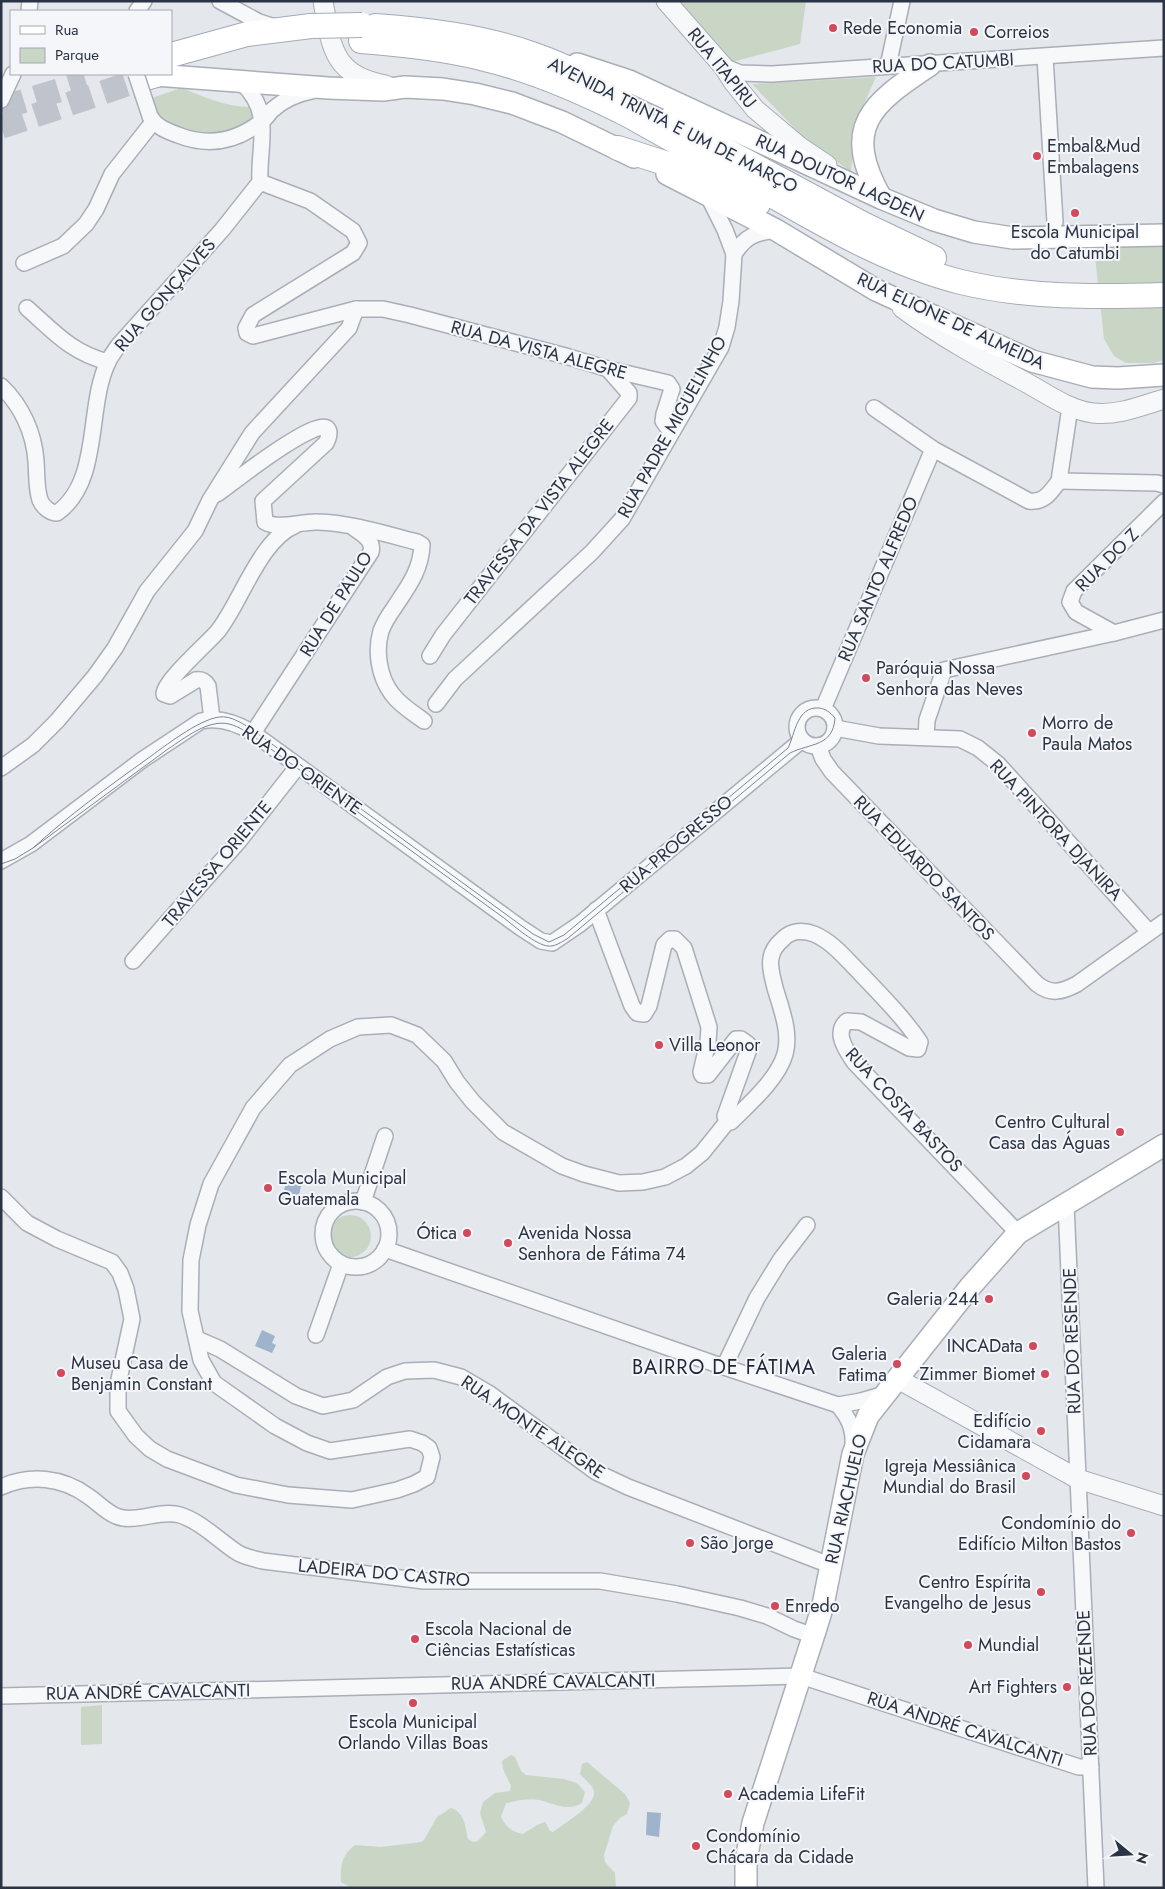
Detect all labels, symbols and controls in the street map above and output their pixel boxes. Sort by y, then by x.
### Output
legend [10,10,172,75]
place label: Rede Economia [843,15,962,41]
text: Rua [55,19,79,41]
place label: Correios [984,19,1049,45]
street label: RUA ITAPIRU [681,22,763,114]
marker: Rede Economia [827,22,839,34]
marker: Correios [968,26,980,38]
text: Parque [55,44,99,66]
street label: RUA DO CATUMBI [871,46,1015,80]
street label: AVENIDA TRINTA E UM DE MARÇO [544,51,802,199]
street label: RUA DOUTOR LAGDEN [751,127,929,229]
place label: Embal&Mud Embalagens [1047,133,1140,180]
marker: Embal&Mud Embalagens [1031,150,1043,162]
marker: Escola Municipal do Catumbi [1069,207,1081,219]
place label: Escola Municipal do Catumbi [1011,219,1139,266]
street label: RUA GONÇALVES [108,232,222,357]
street label: RUA ELIONE DE ALMEIDA [853,266,1049,376]
street label: RUA DA VISTA ALEGRE [448,314,630,386]
street label: RUA PADRE MIGUELINHO [611,331,733,523]
street label: TRAVESSA DA VISTA ALEGRE [458,413,620,611]
street label: RUA SANTO ALFREDO [831,493,925,665]
street label: RUA DO Z [1069,522,1145,598]
street label: RUA DE PAULO [293,546,379,662]
place label: Paróquia Nossa Senhora das Neves [876,655,1023,702]
marker: Paróquia Nossa Senhora das Neves [860,672,872,684]
place label: Morro de Paula Matos [1042,710,1132,757]
street label: RUA DO ORIENTE [237,719,367,821]
marker: Morro de Paula Matos [1026,727,1038,739]
street label: RUA PINTORA DJANIRA [984,754,1129,906]
street label: RUA PROGRESSO [614,789,738,899]
street label: RUA EDUARDO SANTOS [848,790,1001,947]
street label: TRAVESSA ORIENTE [156,795,278,933]
place label: Villa Leonor [669,1032,761,1058]
marker: Villa Leonor [653,1039,665,1051]
street label: RUA COSTA BASTOS [839,1042,969,1178]
place label: Centro Cultural Casa das Águas [989,1109,1110,1156]
marker: Centro Cultural Casa das Águas [1114,1126,1126,1138]
place label: Escola Municipal Guatemala [278,1165,406,1212]
marker: Escola Municipal Guatemala [262,1182,274,1194]
place label: Ótica [417,1220,457,1246]
place label: Avenida Nossa Senhora de Fátima 74 [518,1220,686,1267]
marker: Ótica [461,1227,473,1239]
marker: Avenida Nossa Senhora de Fátima 74 [502,1237,514,1249]
street label: RUA DO RESENDE [1056,1267,1088,1415]
place label: Galeria 244 [887,1286,979,1312]
marker: Galeria 244 [983,1293,995,1305]
place label: INCAData [947,1333,1023,1359]
marker: INCAData [1027,1340,1039,1352]
place label: Galeria Fatima [831,1341,887,1388]
place label: Museu Casa de Benjamin Constant [71,1350,213,1397]
district label: BAIRRO DE FÁTIMA [632,1353,816,1382]
marker: Galeria Fatima [891,1358,903,1370]
place label: Zimmer Biomet [919,1361,1036,1387]
marker: Museu Casa de Benjamin Constant [55,1367,67,1379]
marker: Zimmer Biomet [1039,1368,1051,1380]
street label: RUA MONTE ALEGRE [456,1369,610,1485]
place label: Edifício Cidamara [958,1408,1031,1455]
marker: Edifício Cidamara [1035,1425,1047,1437]
street label: RUA RIACHUELO [818,1431,874,1567]
place label: Igreja Messiânica Mundial do Brasil [883,1453,1016,1500]
marker: Igreja Messiânica Mundial do Brasil [1020,1470,1032,1482]
place label: Condomínio do Edifício Milton Bastos [958,1510,1121,1557]
marker: Condomínio do Edifício Milton Bastos [1125,1527,1137,1539]
place label: São Jorge [700,1530,773,1556]
marker: São Jorge [684,1537,696,1549]
street label: LADEIRA DO CASTRO [297,1553,471,1593]
place label: Centro Espírita Evangelho de Jesus [884,1569,1031,1616]
marker: Centro Espírita Evangelho de Jesus [1035,1586,1047,1598]
place label: Enredo [785,1593,840,1619]
marker: Enredo [769,1600,781,1612]
street label: RUA DO REZENDE [1070,1609,1104,1757]
place label: Escola Nacional de Ciências Estatísticas [425,1616,575,1663]
place label: Mundial [978,1632,1039,1658]
marker: Escola Nacional de Ciências Estatísticas [409,1633,421,1645]
marker: Mundial [962,1639,974,1651]
street label: RUA ANDRÉ CAVALCANTI [451,1667,655,1697]
place label: Art Fighters [969,1674,1057,1700]
street label: RUA ANDRÉ CAVALCANTI [46,1677,250,1707]
marker: Art Fighters [1061,1681,1073,1693]
street label: RUA ANDRÉ CAVALCANTI [864,1685,1066,1773]
marker: Escola Municipal Orlando Villas Boas [407,1697,419,1709]
place label: Escola Municipal Orlando Villas Boas [338,1709,488,1756]
place label: Academia LifeFit [738,1781,865,1807]
marker: Academia LifeFit [722,1788,734,1800]
place label: Condomínio Chácara da Cidade [706,1823,854,1870]
north arrow [1105,1829,1155,1879]
marker: Condomínio Chácara da Cidade [690,1840,702,1852]
text: N [1131,1850,1154,1866]

